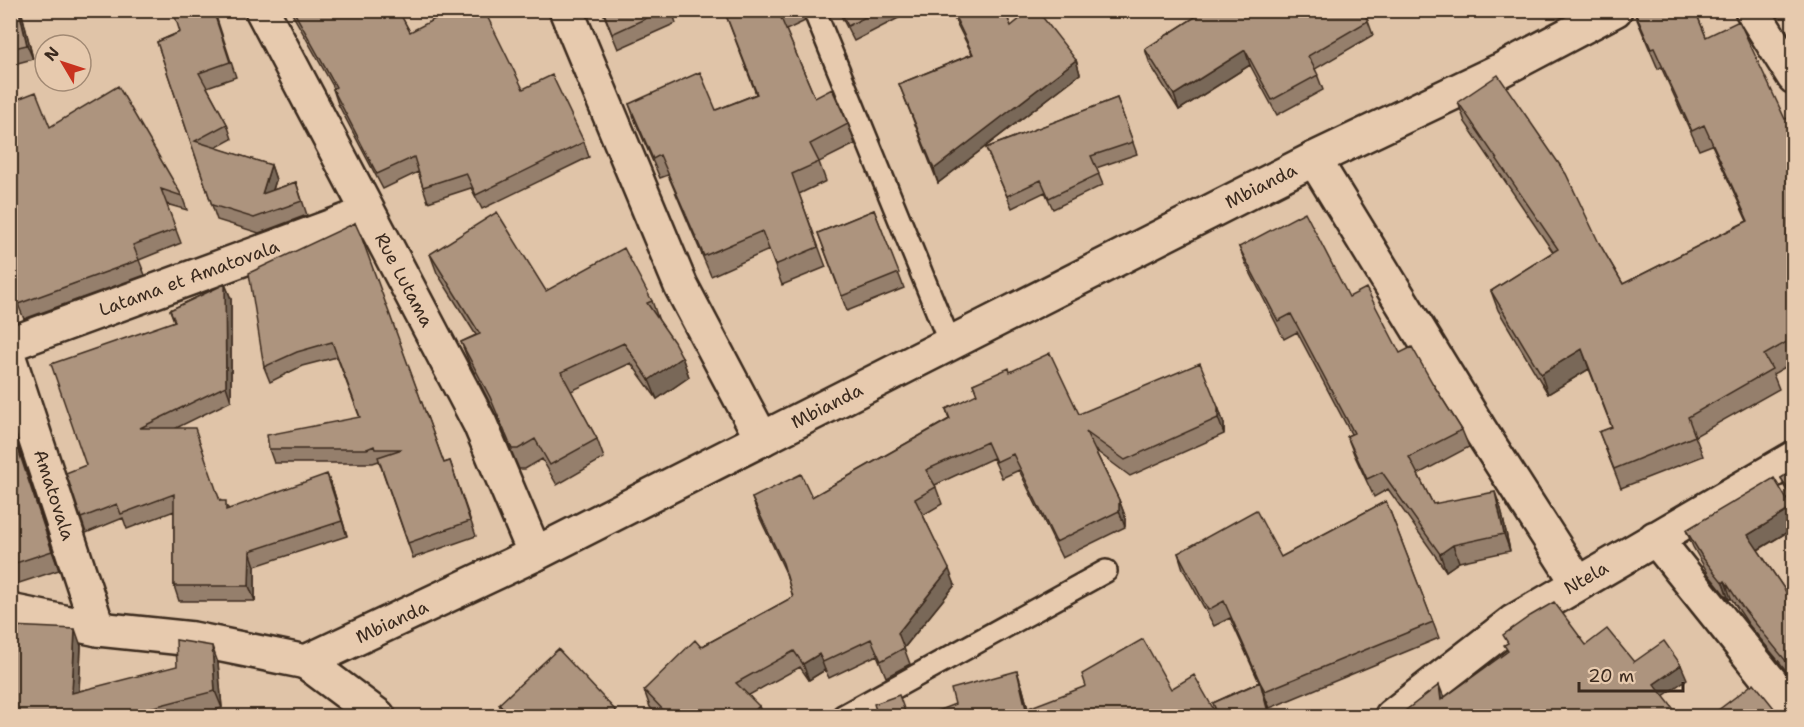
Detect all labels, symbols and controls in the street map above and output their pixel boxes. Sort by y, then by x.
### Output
north arrow [33,33,93,93]
text: N [40,42,64,65]
street label: Mbianda [1221,158,1301,214]
street label: Rue Lutama [369,229,439,331]
street label: Latama et Amatovala [95,234,283,322]
street label: Mbianda [787,378,867,434]
street label: Amatovala [28,446,80,544]
street label: Ntela [1559,556,1613,600]
street label: Mbianda [352,595,432,649]
scale bar [1579,655,1682,693]
text: 20 m [1588,664,1634,688]

